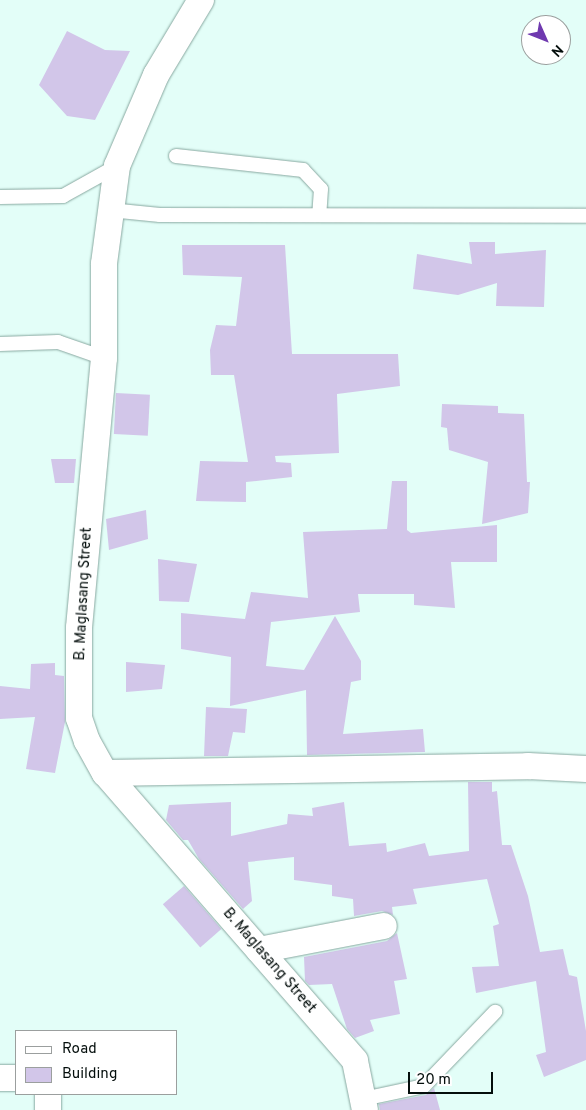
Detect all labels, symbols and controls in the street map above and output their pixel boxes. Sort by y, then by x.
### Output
north arrow [521,15,571,65]
text: N [547,41,566,60]
street label: B. Maglasang Street [72,527,96,661]
street label: B. Maglasang Street [218,905,320,1017]
legend [15,1030,178,1095]
text: Road [62,1040,97,1059]
scale bar [411,1062,496,1094]
text: Building [62,1065,117,1084]
text: 20 m [416,1071,451,1090]

